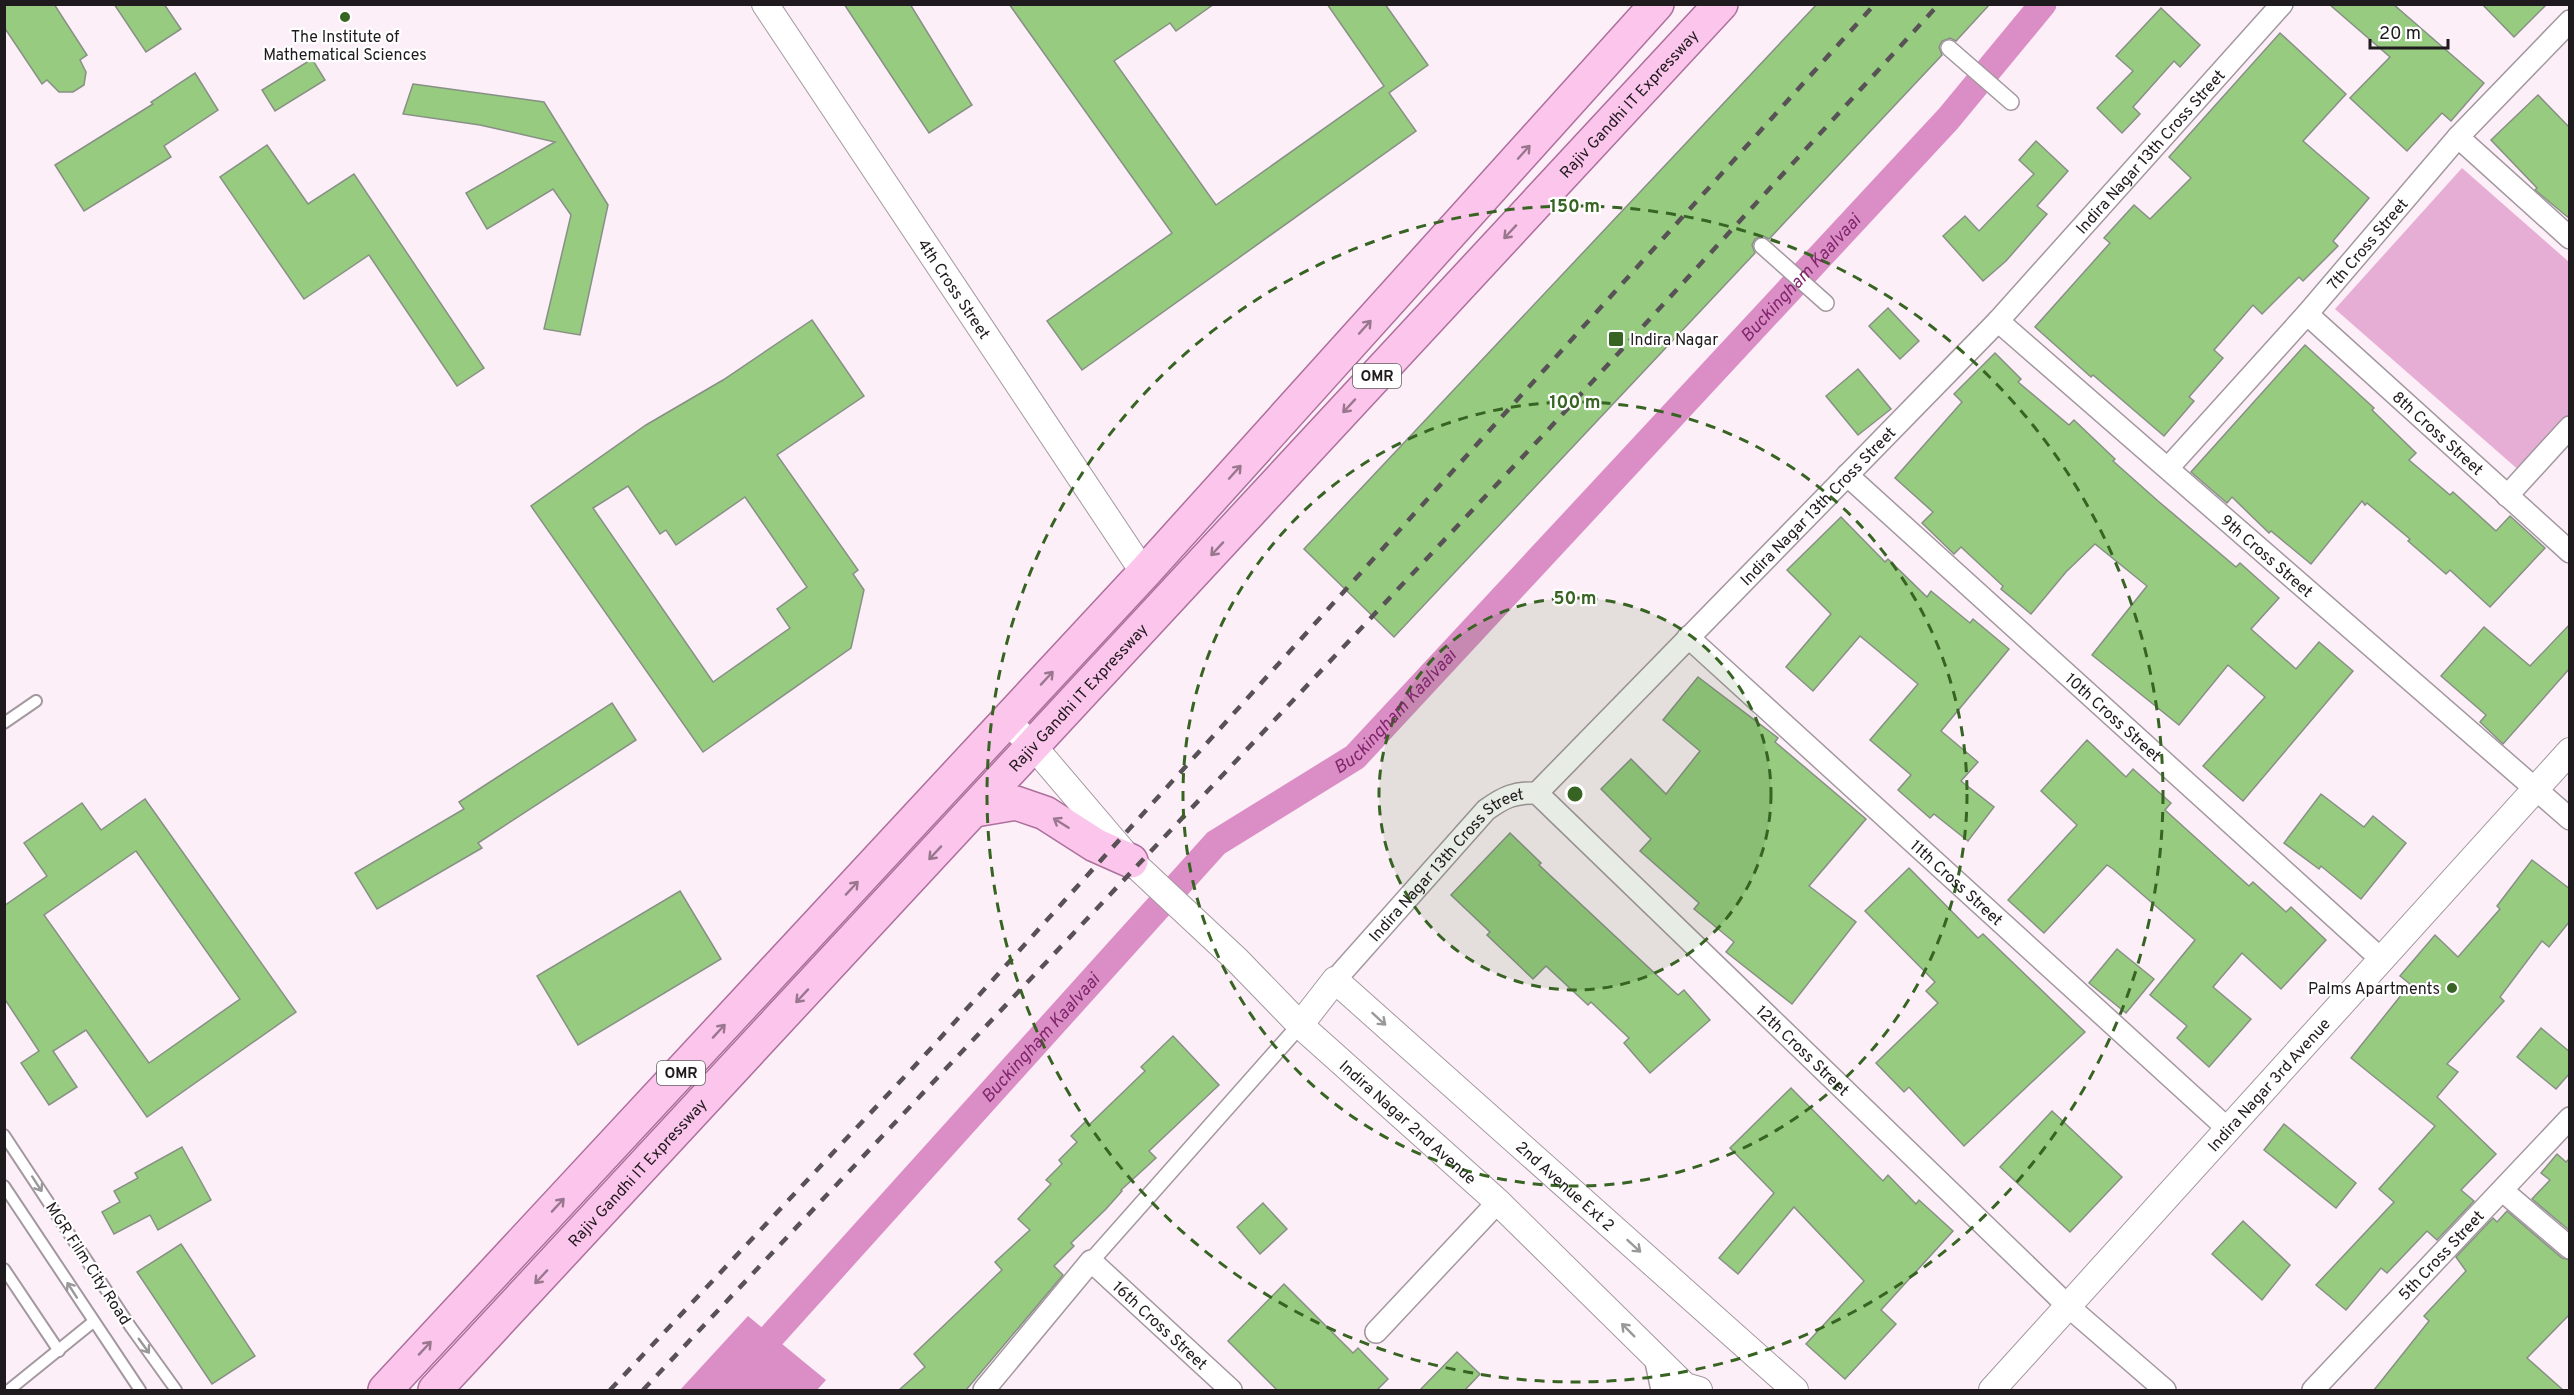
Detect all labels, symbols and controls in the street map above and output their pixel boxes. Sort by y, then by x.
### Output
marker: The Institute of Mathematical Sciences [338,10,352,24]
scale bar [2370,12,2448,50]
text: 20 m [2379,23,2421,46]
street label: Rajiv Gandhi IT Expressway [1556,26,1704,183]
place label: The Institute of Mathematical Sciences [263,28,427,66]
street label: Indira Nagar 13th Cross Street [2073,66,2230,239]
one-way arrow [1517,144,1531,159]
street label: 7th Cross Street [2324,195,2413,295]
text: 150 m [1550,196,1600,219]
water label: Buckingham Kaalvaai [1736,209,1868,348]
one-way arrow [1503,225,1518,240]
street label: 4th Cross Street [912,236,993,344]
one-way arrow [1358,320,1372,335]
marker: Indira Nagar [1607,330,1625,348]
place label: Indira Nagar [1630,331,1718,351]
road number: OMR [1353,364,1401,388]
street label: 8th Cross Street [2387,388,2487,481]
text: 100 m [1549,392,1601,415]
one-way arrow [1342,398,1356,413]
street label: Indira Nagar 13th Cross Street [1737,424,1901,591]
one-way arrow [1228,465,1242,480]
street label: 9th Cross Street [2216,511,2316,603]
one-way arrow [1210,541,1224,556]
text: 50 m [1553,588,1597,611]
street label: Rajiv Gandhi IT Expressway [1005,620,1153,777]
water label: Buckingham Kaalvaai [1330,644,1463,780]
street label: 10th Cross Street [2060,670,2165,767]
one-way arrow [1039,671,1053,686]
centre of rings [1565,784,1585,804]
street label: Indira Nagar 13th Cross Street [1366,785,1525,947]
one-way arrow [1053,817,1070,829]
street label: 11th Cross Street [1905,836,2006,931]
one-way arrow [928,845,942,860]
one-way arrow [845,881,859,896]
water label: Buckingham Kaalvaai [977,968,1107,1109]
place label: Palms Apartments [2308,980,2440,1000]
marker: Palms Apartments [2445,981,2459,995]
one-way arrow [795,988,809,1003]
street label: 12th Cross Street [1751,1002,1853,1101]
one-way arrow [1371,1012,1386,1026]
street label: Indira Nagar 3rd Avenue [2204,1015,2335,1157]
one-way arrow [712,1024,726,1039]
street label: Indira Nagar 2nd Avenue [1334,1057,1480,1190]
road number: OMR [657,1061,705,1085]
street label: Rajiv Gandhi IT Expressway [565,1095,712,1252]
street label: 2nd Avenue Ext 2 [1511,1138,1618,1236]
one-way arrow [30,1175,43,1192]
one-way arrow [551,1197,565,1212]
street label: MGR Film City Road [40,1199,134,1329]
street label: 5th Cross Street [2395,1207,2489,1305]
one-way arrow [1626,1239,1641,1253]
one-way arrow [533,1269,548,1284]
street label: 16th Cross Street [1107,1278,1211,1375]
one-way arrow [66,1282,78,1299]
one-way arrow [1621,1323,1636,1338]
one-way arrow [138,1338,150,1354]
one-way arrow [418,1340,432,1355]

